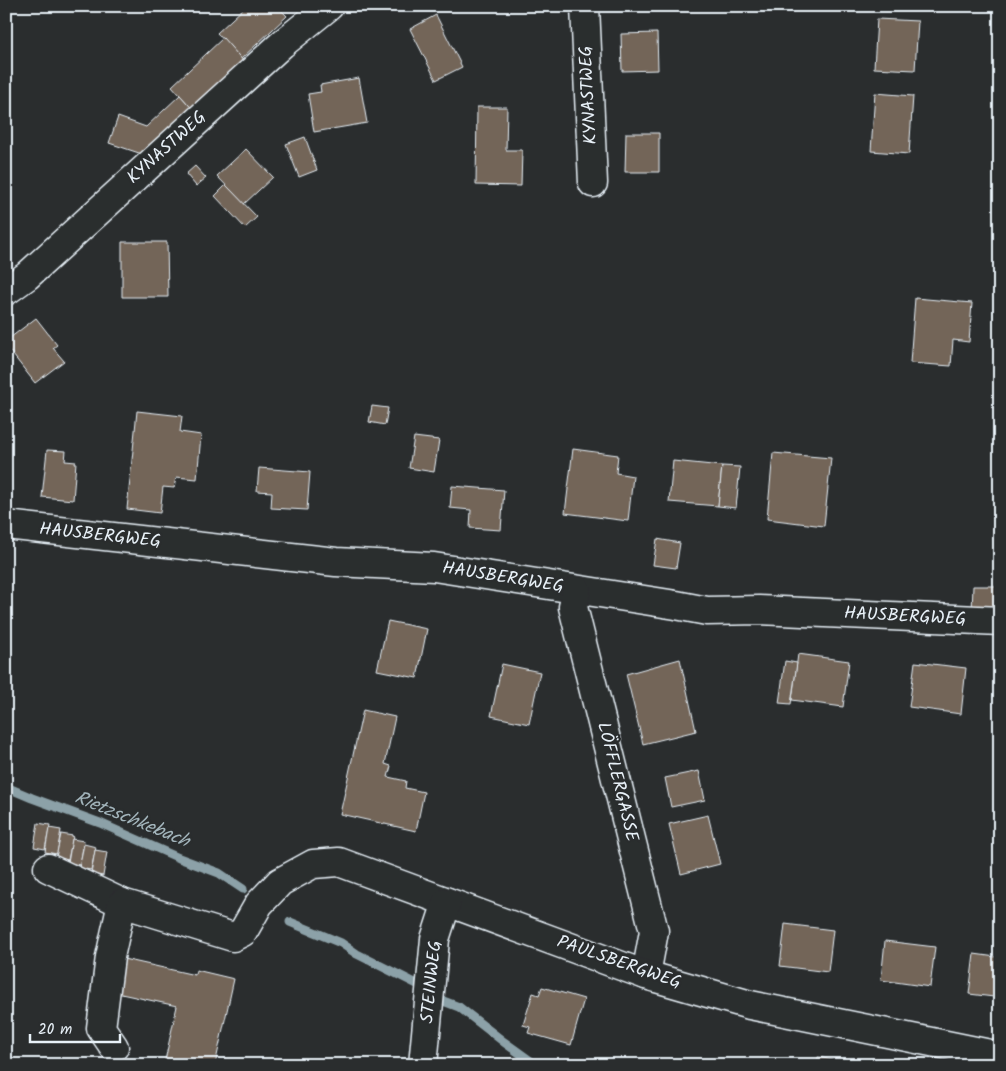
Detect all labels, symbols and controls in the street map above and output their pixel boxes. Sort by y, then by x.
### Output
street label: KYNASTWEG [572,45,606,145]
street label: KYNASTWEG [121,104,213,192]
street label: HAUSBERGWEG [38,515,162,557]
street label: HAUSBERGWEG [440,554,566,602]
street label: HAUSBERGWEG [843,599,967,635]
street label: LÖFFLERGASSE [588,719,646,845]
water label: Rietzschkebach [70,783,196,857]
street label: PAULSBERGWEG [553,928,685,998]
street label: STEINWEG [413,939,451,1025]
scale bar [30,1011,120,1043]
text: 20 m [38,1018,72,1042]

